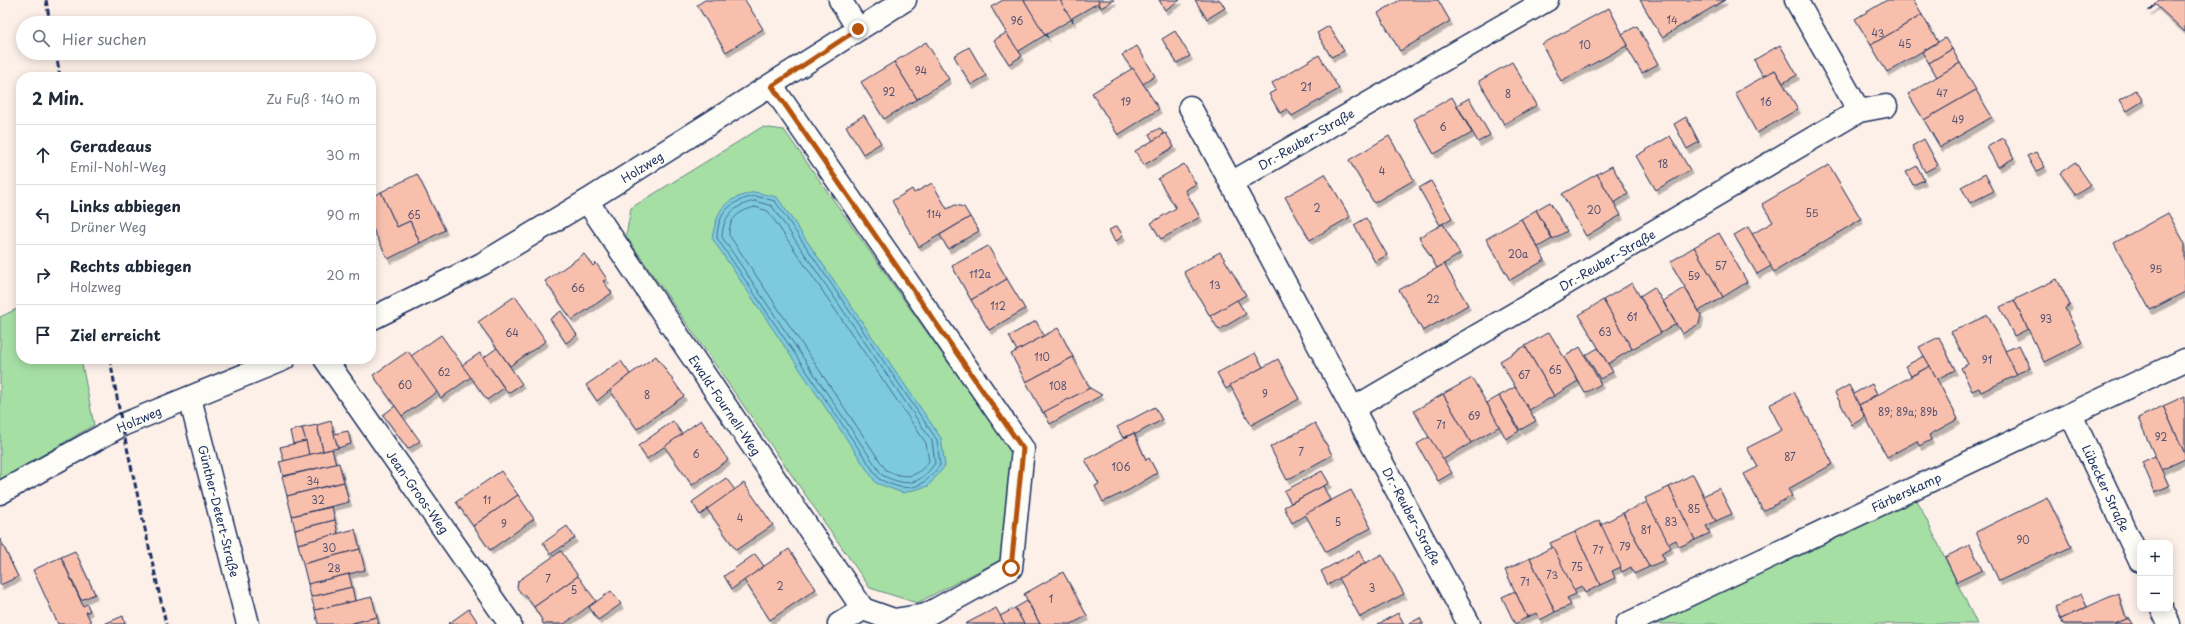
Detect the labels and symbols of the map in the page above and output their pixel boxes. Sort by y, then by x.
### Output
house number: 14 [1666,12,1678,27]
house number: 96 [1011,13,1023,28]
route end [849,20,867,38]
house number: 43 [1872,25,1885,40]
house number: 45 [1899,36,1911,51]
house number: 10 [1579,37,1591,52]
house number: 94 [915,63,928,78]
house number: 21 [1300,79,1312,94]
house number: 92 [883,84,895,99]
house number: 47 [1936,85,1949,100]
house number: 8 [1505,86,1511,101]
house number: 19 [1121,94,1131,109]
house number: 16 [1760,94,1772,109]
street label: Dr.-Reuber-Straße [1254,104,1358,174]
house number: 49 [1952,112,1964,127]
house number: 6 [1439,119,1447,134]
street label: Holzweg [617,147,667,187]
house number: 18 [1658,156,1668,171]
house number: 4 [1379,163,1386,178]
house number: 2 [1313,200,1321,215]
house number: 20 [1587,202,1601,217]
house number: 55 [1806,205,1819,220]
house number: 114 [927,206,942,221]
house number: 65 [407,207,421,222]
street label: Dr.-Reuber-Straße [1555,225,1659,295]
house number: 20a [1508,246,1529,261]
house number: 57 [1715,258,1727,273]
house number: 95 [2150,261,2162,276]
house number: 112a [969,266,992,281]
house number: 59 [1688,268,1700,283]
house number: 13 [1209,277,1221,292]
house number: 66 [571,280,585,295]
house number: 22 [1426,291,1440,306]
house number: 112 [990,298,1006,313]
house number: 61 [1626,309,1638,324]
house number: 93 [2040,311,2052,326]
house number: 63 [1598,324,1612,339]
house number: 64 [505,325,519,340]
house number: 110 [1034,349,1050,364]
street label: Ewald-Fournell-Weg [685,351,765,459]
house number: 91 [1982,352,1992,367]
house number: 65 [1548,362,1562,377]
house number: 62 [437,364,451,379]
house number: 67 [1518,367,1530,382]
house number: 60 [398,377,412,392]
house number: 108 [1049,378,1067,393]
house number: 9 [1262,386,1268,401]
house number: 8 [644,387,650,402]
street label: Holzweg [114,401,164,437]
house number: 89; 89a; 89b [1878,404,1938,419]
house number: 69 [1468,408,1480,423]
house number: 71 [1436,417,1446,432]
house number: 92 [2155,429,2167,444]
street label: Lübecker Straße [2078,442,2134,534]
street label: Günther-Detert-Straße [194,443,244,579]
house number: 7 [1298,444,1304,459]
house number: 6 [692,446,700,461]
street label: Jean-Groos-Weg [383,447,453,537]
house number: 87 [1784,449,1796,464]
house number: 106 [1112,459,1130,474]
street label: Dr.-Reuber-Straße [1379,464,1445,568]
street label: Färberskamp [1868,468,1944,516]
house number: 34 [306,473,320,488]
house number: 32 [311,492,325,507]
house number: 11 [483,492,491,507]
house number: 85 [1688,501,1700,516]
house number: 4 [737,510,744,525]
house number: 5 [1335,514,1341,529]
house number: 83 [1665,514,1677,529]
house number: 9 [501,516,507,531]
house number: 81 [1641,522,1651,537]
house number: 90 [2016,532,2030,547]
house number: 79 [1619,539,1631,554]
house number: 30 [322,540,336,555]
house number: 77 [1592,542,1604,557]
route start [1002,559,1020,577]
house number: 75 [1571,559,1583,574]
house number: 28 [327,560,341,575]
house number: 73 [1546,567,1558,582]
house number: 7 [545,571,551,586]
house number: 71 [1520,574,1530,589]
house number: 2 [776,578,784,593]
house number: 3 [1369,580,1375,595]
house number: 5 [571,582,577,597]
house number: 1 [1049,591,1053,606]

